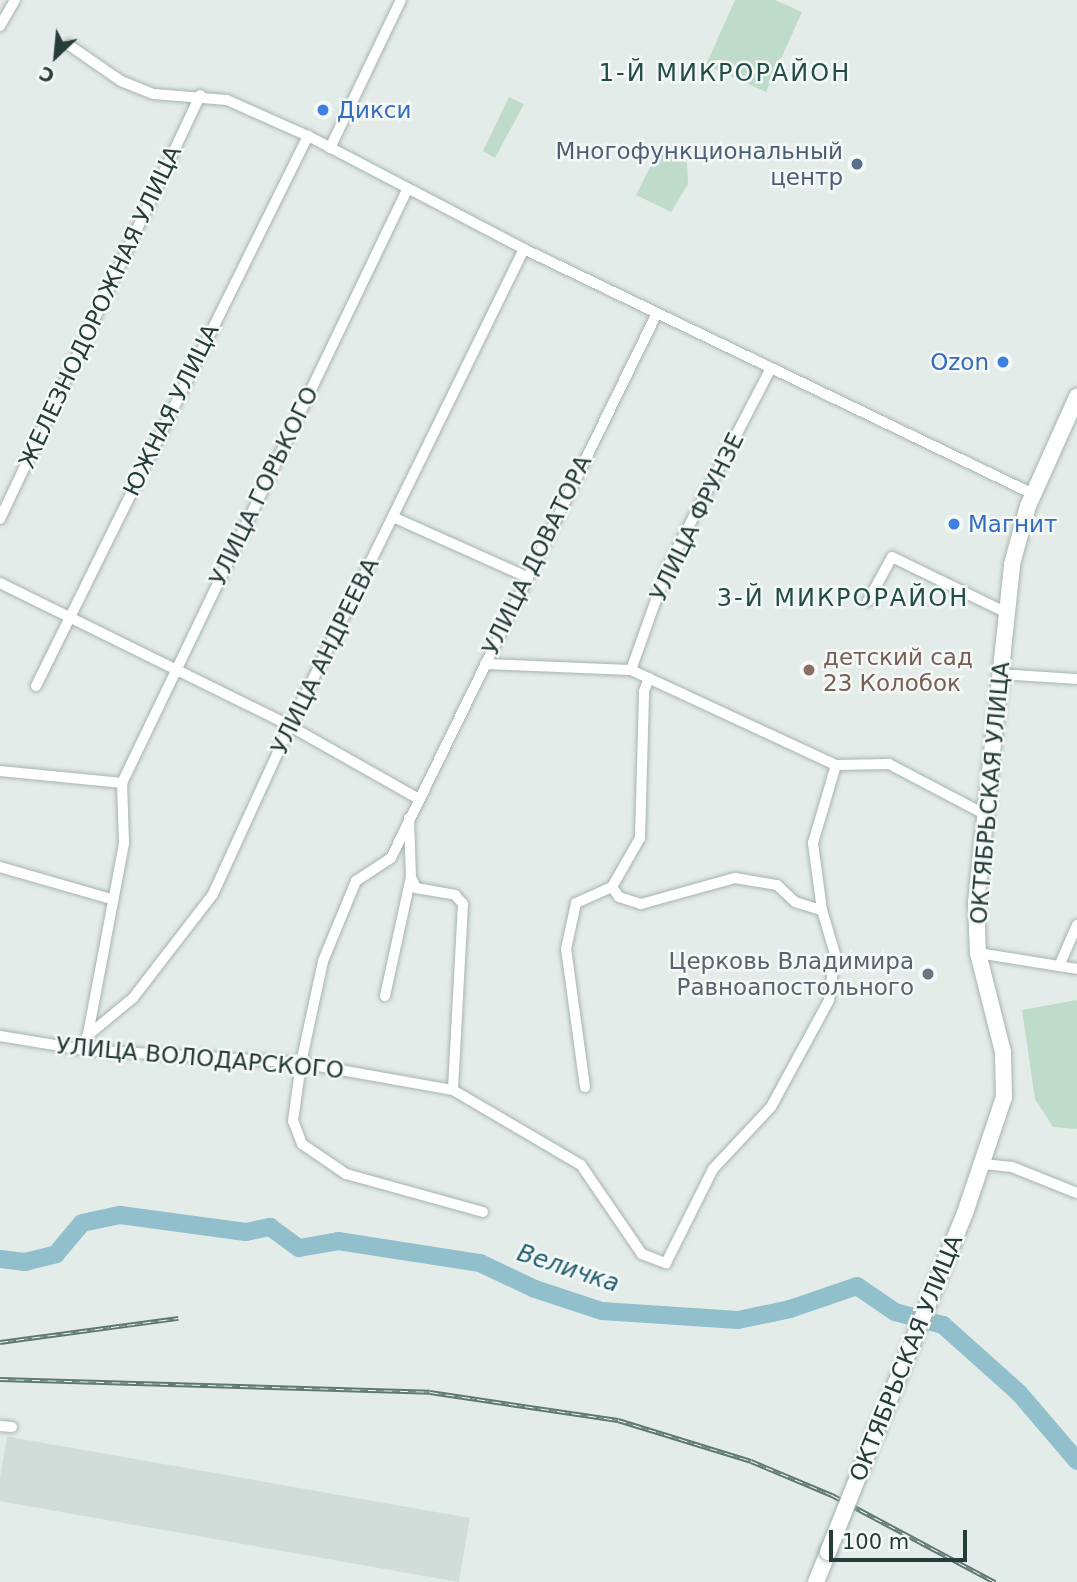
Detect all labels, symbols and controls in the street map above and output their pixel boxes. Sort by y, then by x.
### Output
north arrow [21,21,91,91]
district label: 1-Й МИКРОРАЙОН [601,60,849,88]
text: С [36,62,58,88]
place label: Дикси [337,96,411,124]
marker: Дикси [315,102,331,118]
place label: Многофункциональный центр [555,137,843,191]
street label: ЖЕЛЕЗНОДОРОЖНАЯ УЛИЦА [13,141,187,473]
marker: Многофункциональный центр [849,156,865,172]
street label: ЮЖНАЯ УЛИЦА [117,319,225,501]
place label: Ozon [930,348,989,376]
marker: Ozon [995,354,1011,370]
street label: УЛИЦА ГОРЬКОГО [204,382,324,590]
street label: УЛИЦА ФРУНЗЕ [644,428,750,606]
street label: УЛИЦА ДОВАТОРА [477,451,597,659]
place label: Магнит [968,510,1057,538]
marker: Магнит [946,516,962,532]
street label: УЛИЦА АНДРЕЕВА [266,553,384,759]
district label: 3-Й МИКРОРАЙОН [719,585,967,613]
place label: детский сад 23 Колобок [823,643,973,697]
street label: ОКТЯБРЬСКАЯ УЛИЦА [965,661,1015,925]
marker: детский сад 23 Колобок [801,662,817,678]
place label: Церковь Владимира Равноапостольного [669,947,914,1001]
marker: Церковь Владимира Равноапостольного [920,966,936,982]
street label: УЛИЦА ВОЛОДАРСКОГО [55,1032,345,1084]
street label: ОКТЯБРЬСКАЯ УЛИЦА [844,1231,968,1485]
water label: Величка [513,1239,623,1299]
scale bar [832,1516,970,1560]
text: 100 m [842,1530,909,1554]

